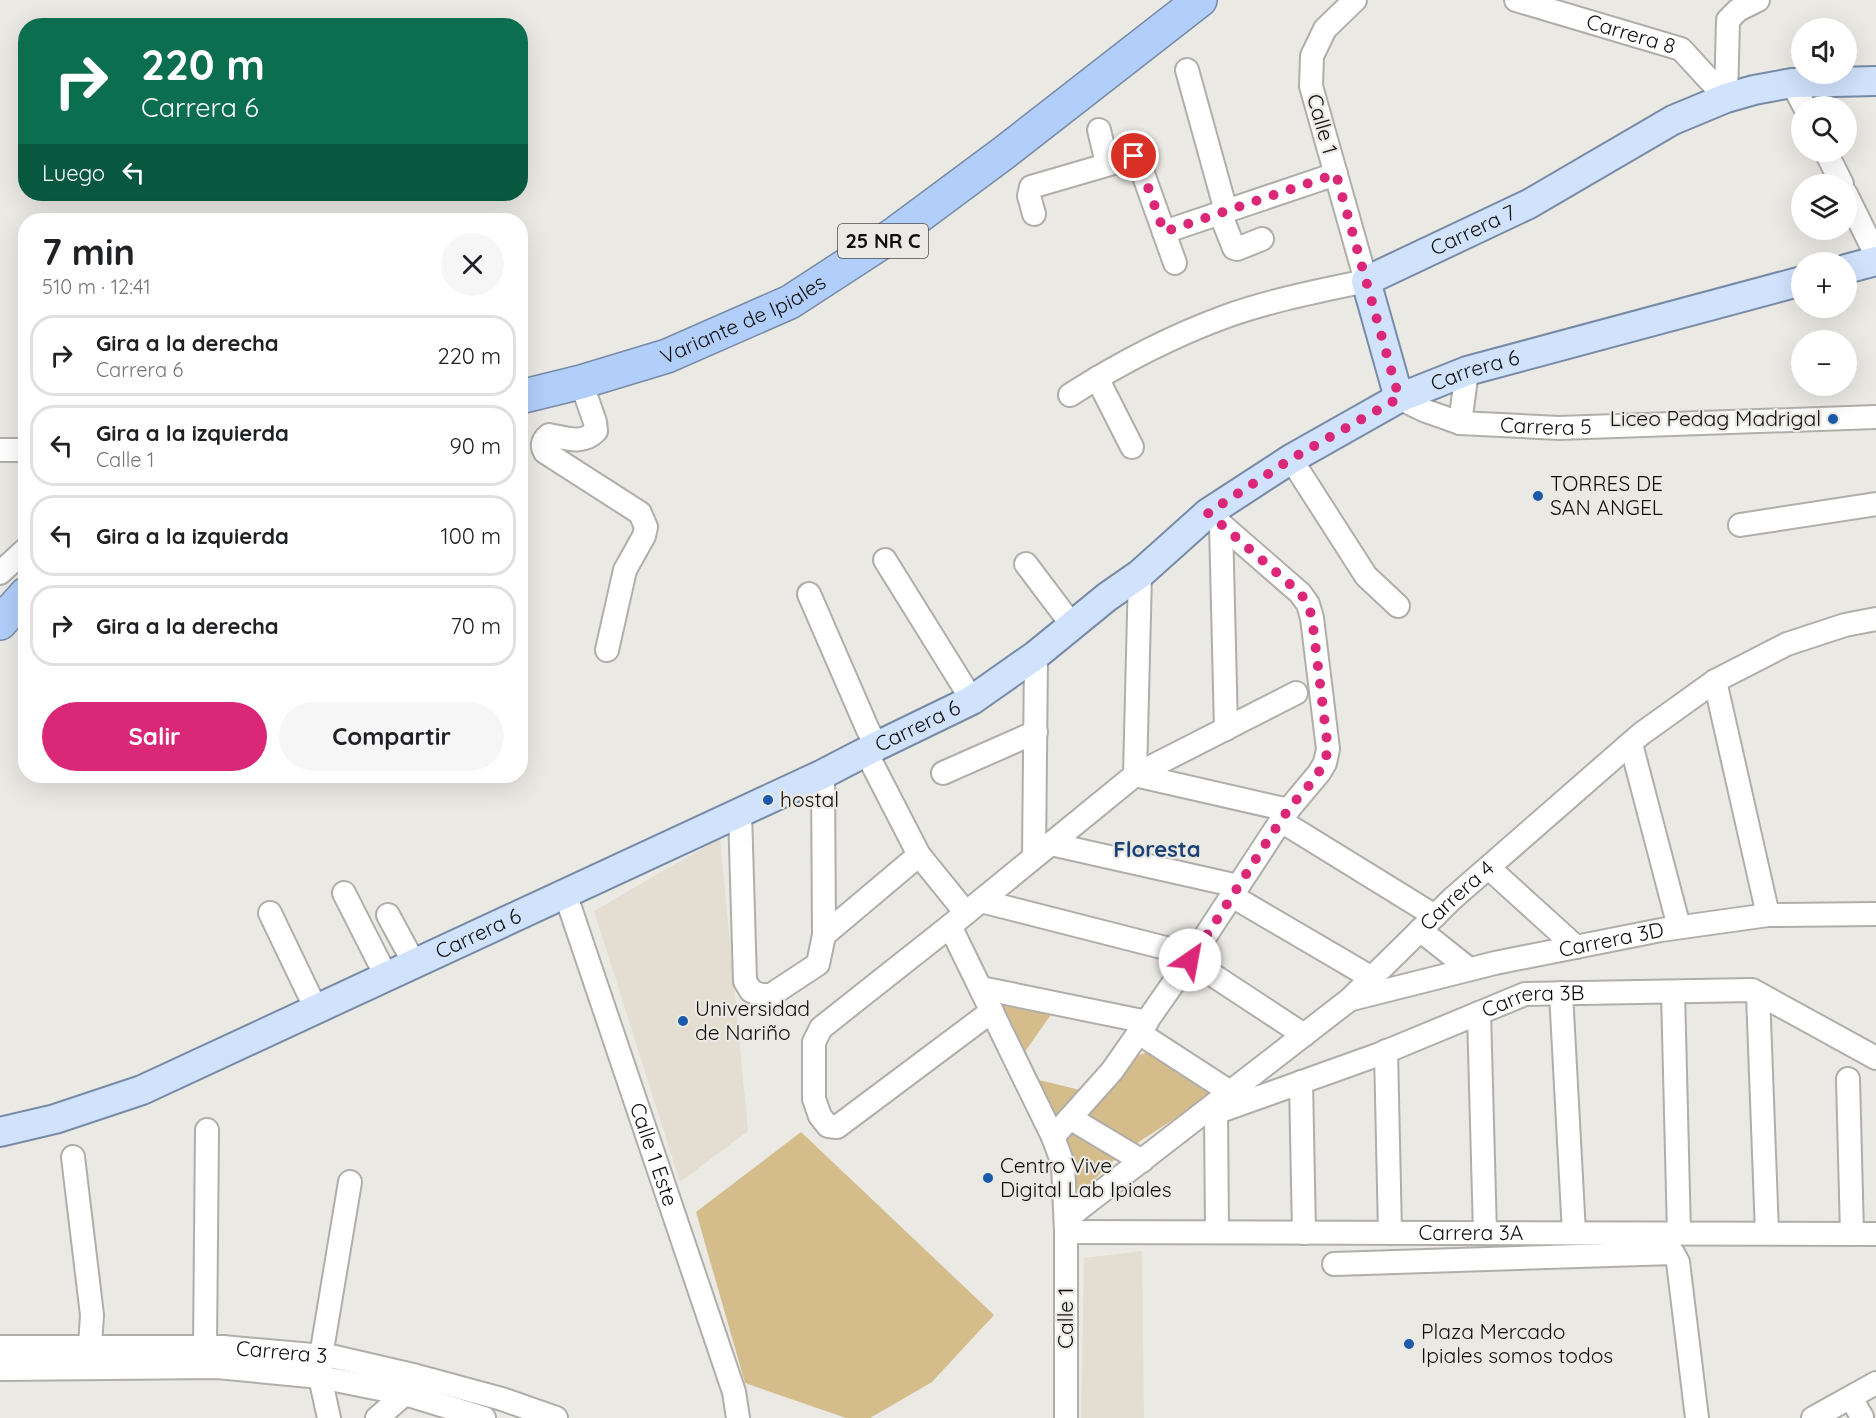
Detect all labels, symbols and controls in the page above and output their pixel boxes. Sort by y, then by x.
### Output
street label: Carrera 8 [1584,8,1679,59]
map controls [1791,18,1857,396]
button: sound [1791,18,1857,84]
text: 220 m [141,38,265,91]
icon: right [42,42,120,120]
text: Carrera 6 [141,90,259,124]
street label: Calle 1 [1302,91,1344,157]
button: search [1791,96,1857,162]
pin [1108,130,1159,181]
icon: arrive [1117,139,1150,172]
icon: left [117,156,150,189]
text: Luego [42,159,105,187]
button: layers [1791,174,1857,240]
street label: Carrera 7 [1426,198,1520,261]
road number: 25 NR C [838,224,928,258]
text: 7 min [42,229,135,274]
button: close [441,233,504,296]
button: + [1791,252,1857,318]
street label: Variante de Ipiales [656,268,830,369]
text: 510 m · 12:41 [42,274,151,299]
text: Gira a la derecha [96,329,279,357]
button: − [1791,330,1857,396]
icon: right [45,339,78,372]
text: 220 m [437,342,501,370]
street label: Carrera 6 [1427,344,1522,396]
text: Carrera 6 [96,357,183,382]
place label: Liceo Pedag Madrigal [1610,405,1821,431]
street label: Carrera 5 [1499,411,1592,440]
marker: Liceo Pedag Madrigal [1826,412,1840,426]
text: Gira a la izquierda [96,419,289,447]
icon: left [45,429,78,462]
text: 90 m [450,432,501,460]
text: Calle 1 [96,447,154,472]
place label: TORRES DE SAN ANGEL [1550,470,1663,520]
marker: TORRES DE SAN ANGEL [1531,489,1545,503]
icon: left [45,519,78,552]
text: Gira a la izquierda [96,522,289,550]
text: 100 m [441,522,501,550]
icon: right [45,609,78,642]
text: Gira a la derecha [96,612,279,640]
text: 70 m [451,612,501,640]
street label: Carrera 6 [870,694,964,757]
button: Salir [42,702,267,771]
button: Compartir [279,702,504,771]
place label: hostal [780,786,839,812]
marker: hostal [761,793,775,807]
district label: Floresta [1113,835,1201,863]
street label: Carrera 4 [1414,855,1499,935]
street label: Carrera 6 [431,902,525,964]
street label: Carrera 3D [1556,916,1666,962]
position arrow [1158,928,1222,992]
street label: Carrera 3B [1477,979,1585,1023]
place label: Universidad de Nariño [695,995,810,1045]
marker: Universidad de Nariño [676,1014,690,1028]
street label: Calle 1 Este [625,1099,684,1209]
place label: Centro Vive Digital Lab Ipiales [1000,1152,1172,1202]
marker: Centro Vive Digital Lab Ipiales [981,1171,995,1185]
street label: Carrera 3A [1418,1219,1524,1245]
street label: Calle 1 [1052,1287,1078,1349]
place label: Plaza Mercado Ipiales somos todos [1421,1318,1613,1368]
street label: Carrera 3 [235,1334,329,1368]
marker: Plaza Mercado Ipiales somos todos [1402,1337,1416,1351]

